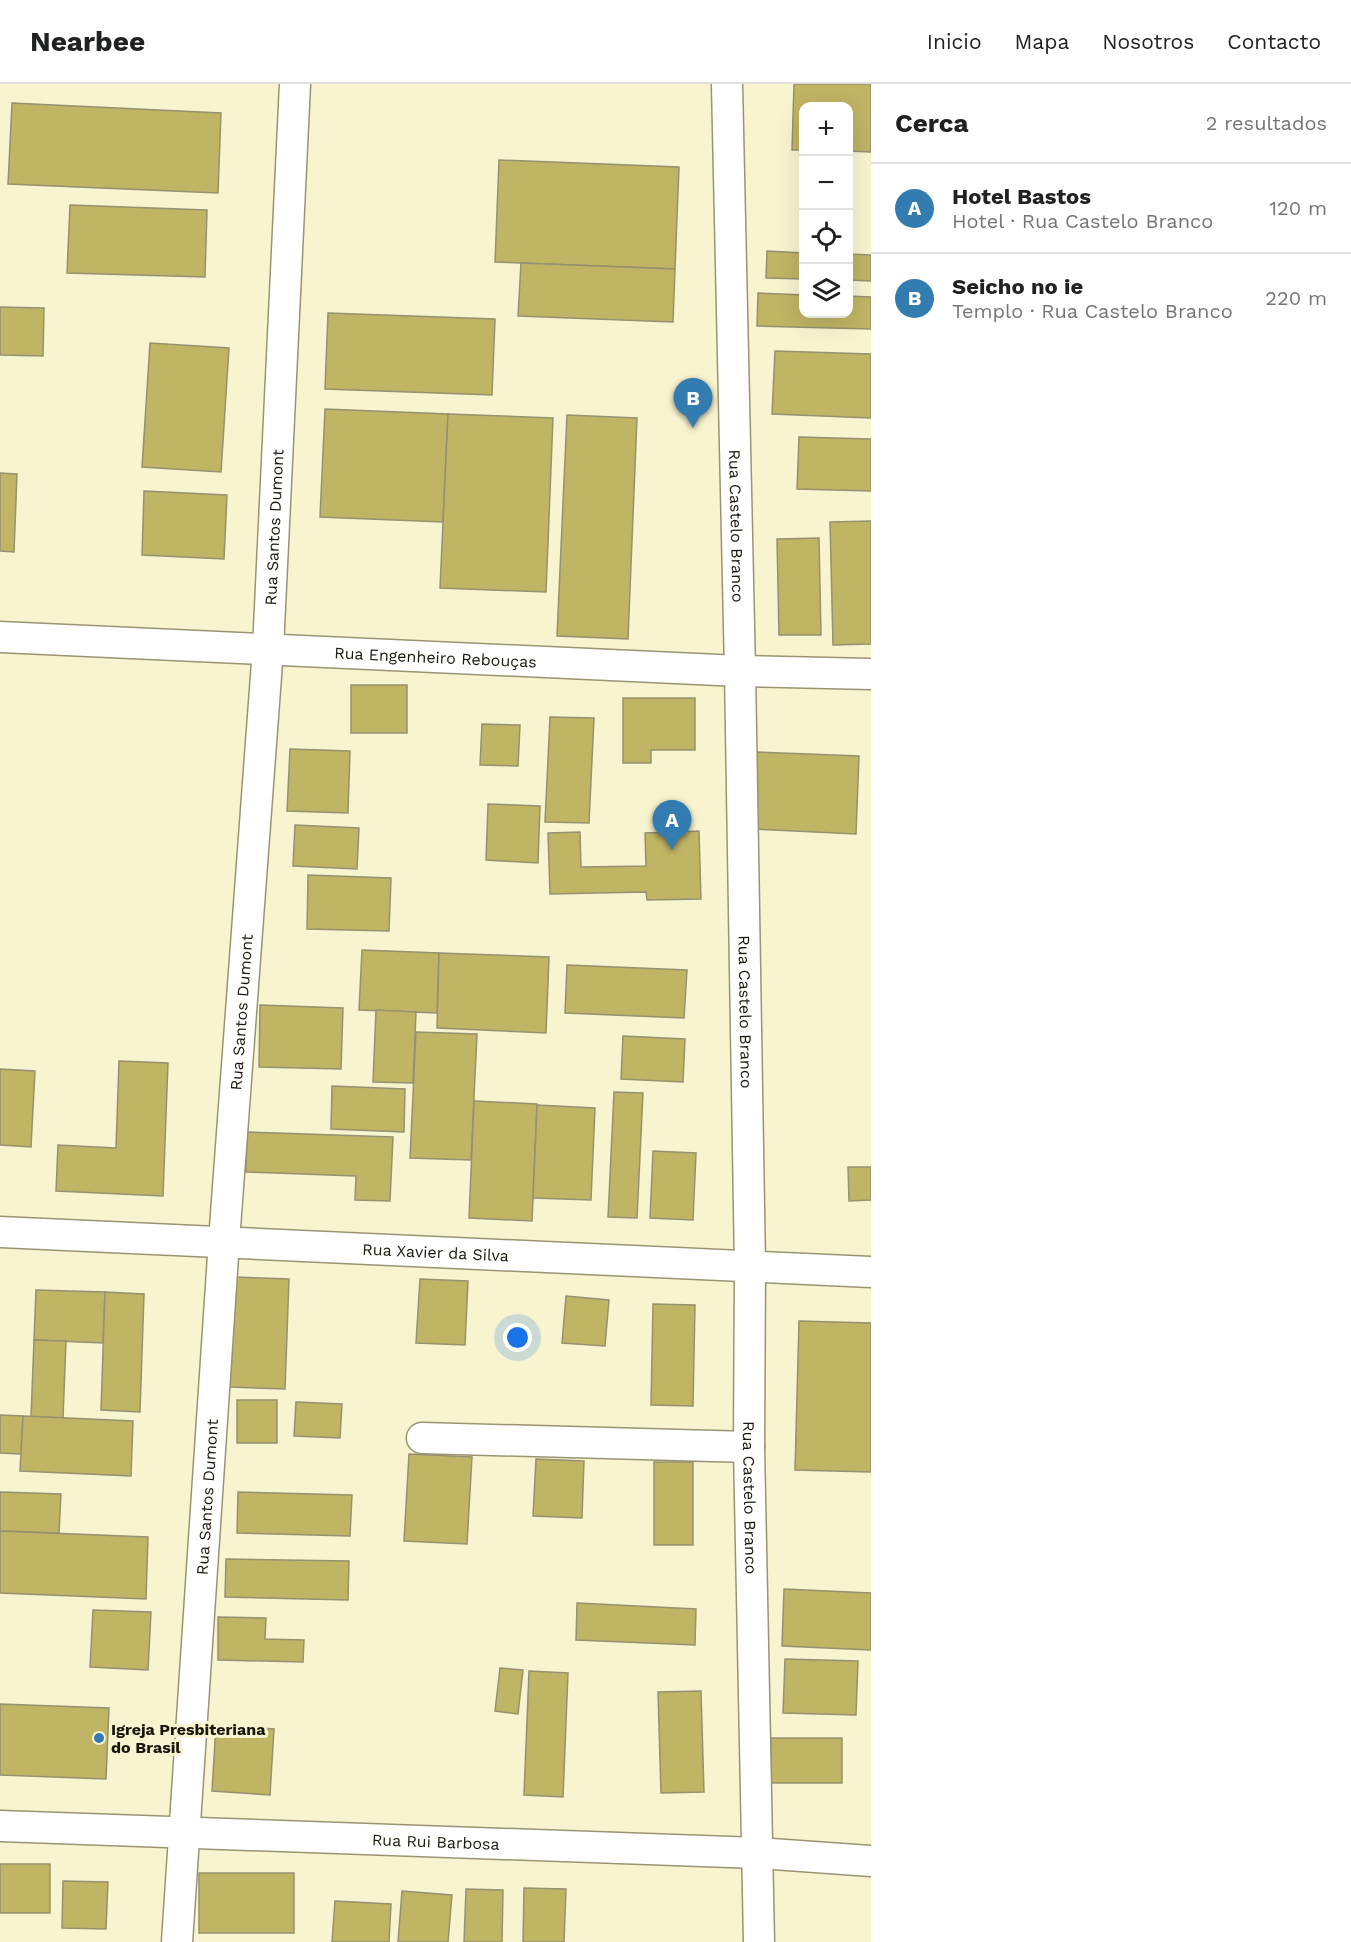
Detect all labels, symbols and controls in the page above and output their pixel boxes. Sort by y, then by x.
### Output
text: Nearbee [30,25,145,58]
text: Inicio [927,29,982,54]
text: Mapa [1015,29,1069,54]
text: Nosotros [1102,29,1194,54]
text: Contacto [1227,29,1321,54]
map controls [799,102,853,318]
button: + [799,102,853,156]
text: Cerca [895,108,969,138]
text: 2 resultados [1206,111,1327,135]
button: − [799,156,853,210]
text: Hotel Bastos [952,184,1091,209]
text: A [908,196,921,220]
text: 120 m [1269,196,1327,220]
text: Hotel · Rua Castelo Branco [952,209,1213,233]
button: locate [799,210,853,264]
button: layers [799,264,853,318]
text: Seicho no ie [952,274,1083,299]
text: B [908,286,921,310]
text: 220 m [1265,286,1327,310]
text: Templo · Rua Castelo Branco [952,299,1233,323]
pin: B [674,378,712,428]
street label: Rua Santos Dumont [261,448,288,606]
street label: Rua Castelo Branco [725,449,747,603]
street label: Rua Engenheiro Rebouças [334,643,537,672]
pin: A [652,800,692,850]
street label: Rua Santos Dumont [226,933,257,1091]
street label: Rua Castelo Branco [734,935,756,1089]
street label: Rua Xavier da Silva [362,1240,509,1265]
your location [503,1323,532,1352]
street label: Rua Santos Dumont [193,1418,222,1576]
street label: Rua Castelo Branco [739,1421,761,1575]
place label: Igreja Presbiteriana do Brasil [111,1720,266,1757]
marker: Igreja Presbiteriana do Brasil [92,1731,106,1745]
street label: Rua Rui Barbosa [372,1830,500,1854]

